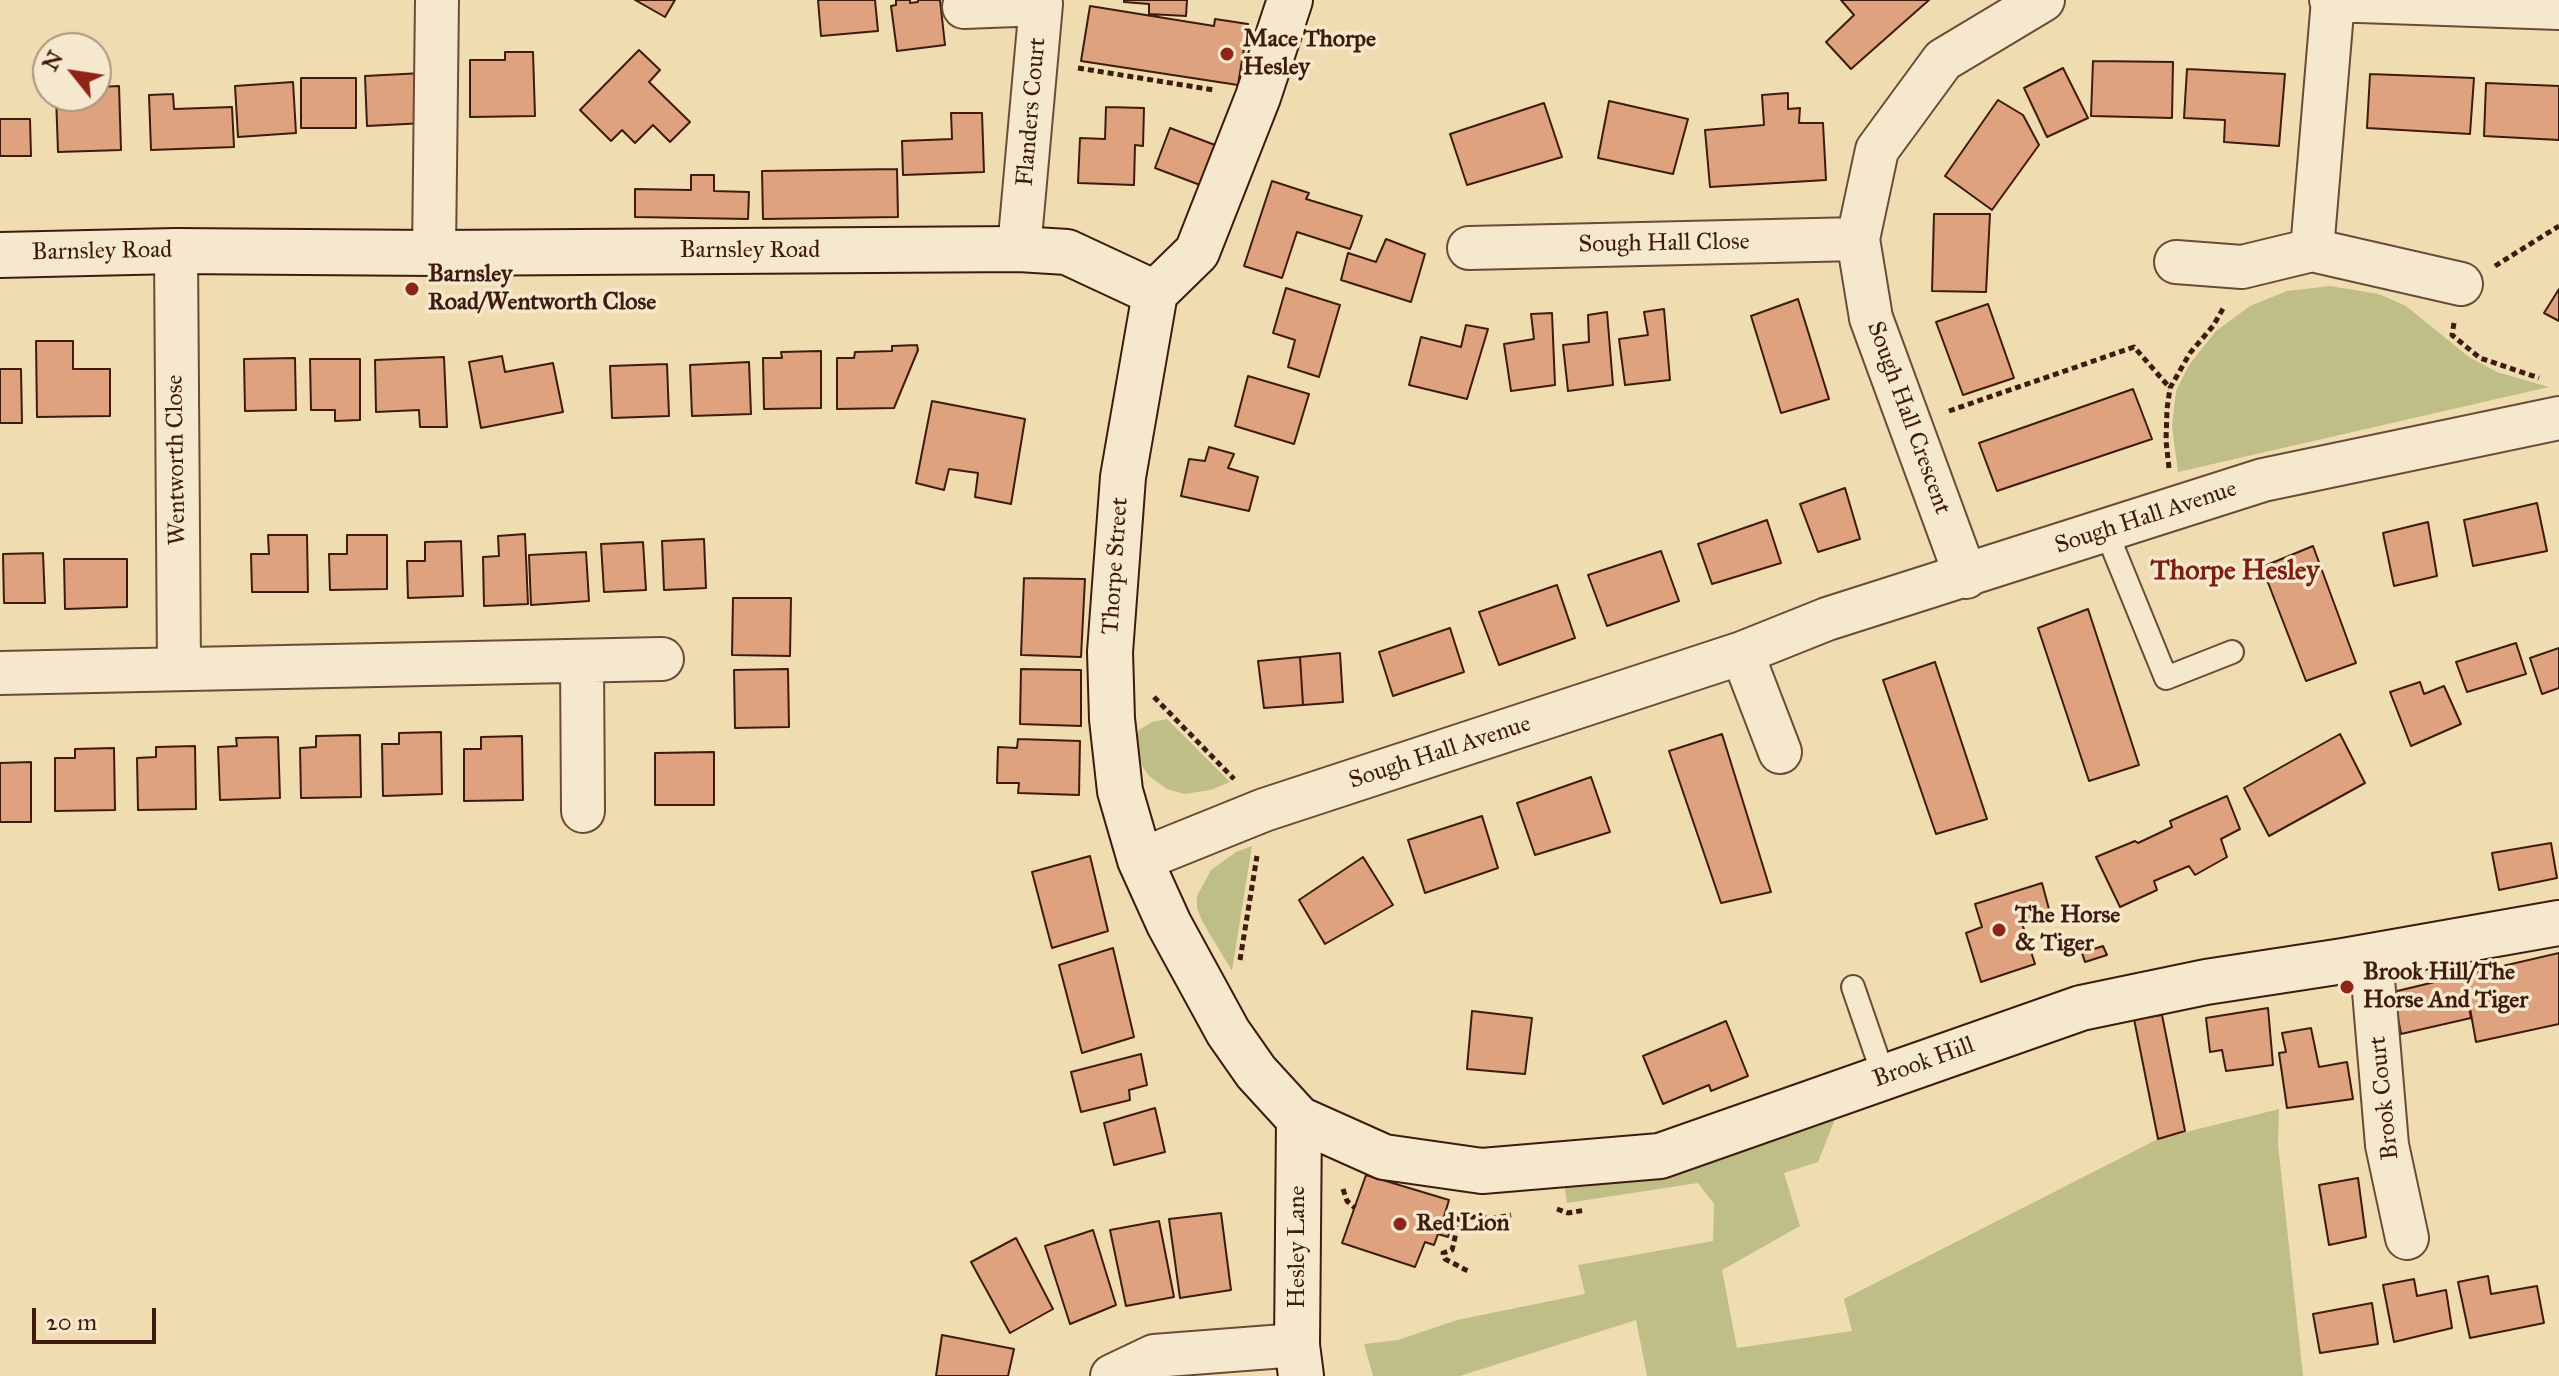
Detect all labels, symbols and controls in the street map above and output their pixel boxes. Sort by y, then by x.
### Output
place label: Mace Thorpe Hesley [1243,26,1376,82]
north arrow [32,32,112,112]
street label: Flanders Court [1011,36,1053,188]
marker: Mace Thorpe Hesley [1218,45,1236,63]
text: N [36,46,69,76]
street label: Sough Hall Close [1578,228,1750,260]
street label: Barnsley Road [31,236,173,268]
street label: Barnsley Road [680,237,820,265]
place label: Barnsley Road/Wentworth Close [428,261,656,317]
marker: Barnsley Road/Wentworth Close [403,280,421,298]
street label: Sough Hall Crescent [1860,318,1956,518]
street label: Wentworth Close [161,374,193,546]
street label: Sough Hall Avenue [2051,475,2241,561]
street label: Thorpe Street [1097,496,1135,636]
district label: Thorpe Hesley [2151,555,2319,589]
street label: Sough Hall Avenue [1345,710,1535,796]
place label: The Horse & Tiger [2015,902,2120,958]
marker: The Horse & Tiger [1990,921,2008,939]
place label: Brook Hill/The Horse And Tiger [2363,959,2528,1015]
marker: Brook Hill/The Horse And Tiger [2338,978,2356,996]
street label: Brook Hill [1869,1031,1979,1095]
street label: Brook Court [2364,1035,2406,1161]
street label: Hesley Lane [1284,1186,1312,1308]
place label: Red Lion [1416,1210,1509,1238]
marker: Red Lion [1391,1215,1409,1233]
scale bar [36,1292,160,1342]
text: 20 m [46,1307,97,1337]

